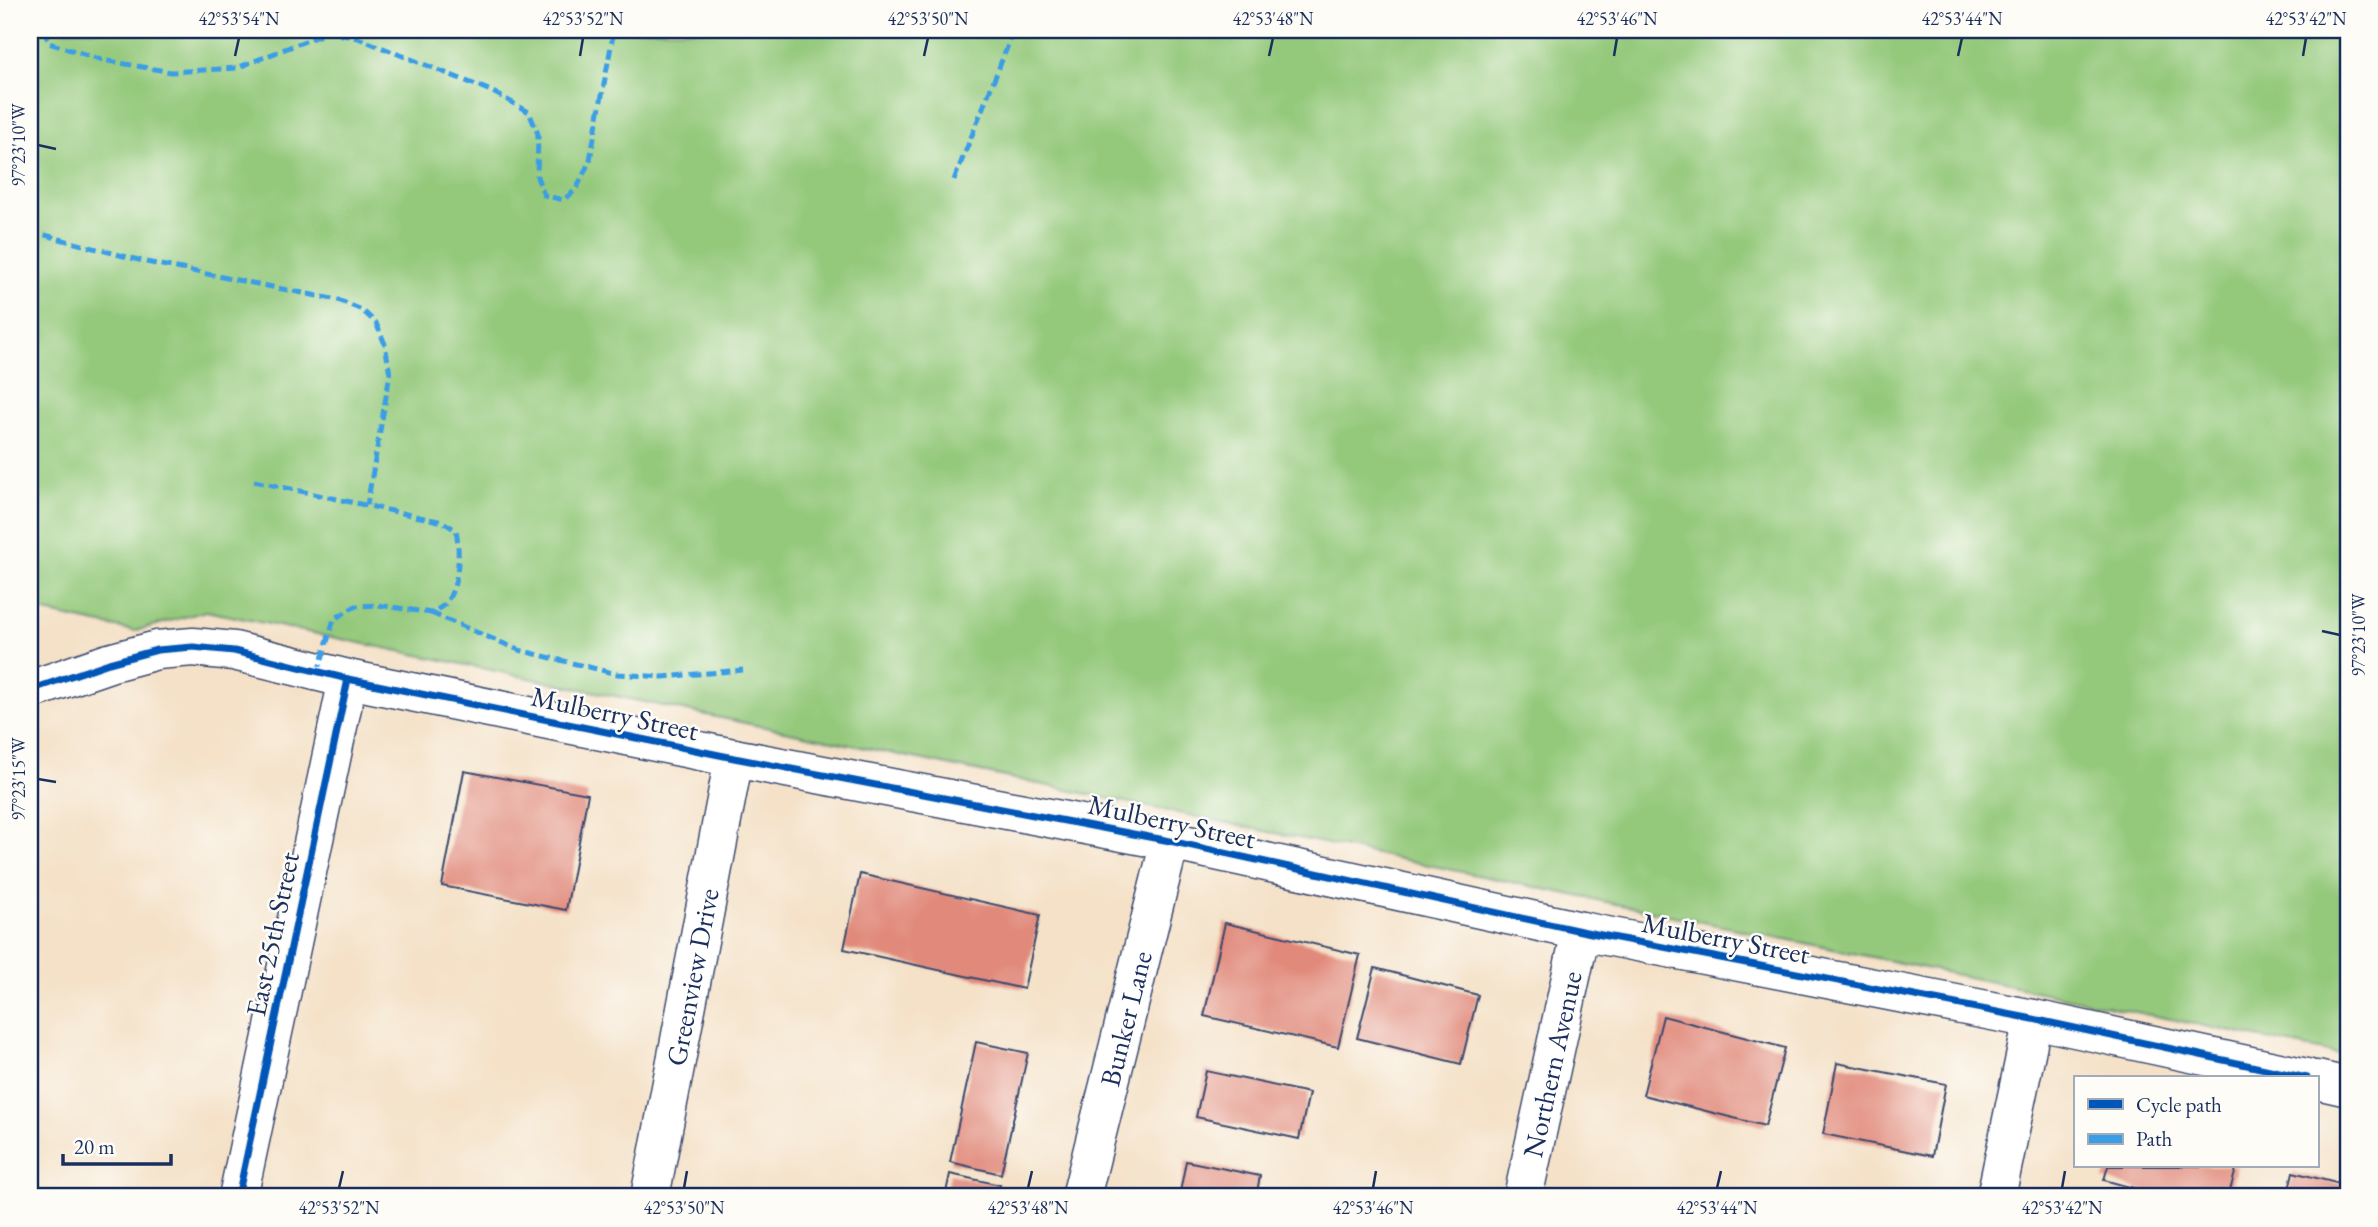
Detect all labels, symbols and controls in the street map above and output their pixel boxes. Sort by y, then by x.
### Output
text: 42°53'54"N [199,7,280,30]
text: 42°53'52"N [543,7,624,30]
text: 42°53'50"N [888,7,969,30]
text: 42°53'48"N [1233,7,1314,30]
text: 42°53'46"N [1577,7,1658,30]
text: 42°53'44"N [1922,7,2003,30]
text: 42°53'42"N [2266,7,2347,30]
text: 97°23'10"W [7,103,30,187]
text: 97°23'10"W [2347,593,2370,677]
street label: Mulberry Street [528,678,702,748]
text: 97°23'15"W [7,737,30,821]
street label: Mulberry Street [1085,786,1259,856]
street label: East 25th Street [237,848,307,1019]
street label: Greenview Drive [657,885,727,1069]
street label: Mulberry Street [1639,904,1813,972]
street label: Bunker Lane [1091,947,1160,1090]
street label: Northern Avenue [1514,968,1590,1161]
legend [2074,1076,2318,1168]
text: Cycle path [2136,1091,2222,1118]
scale bar [63,1122,172,1166]
text: Path [2136,1125,2173,1152]
text: 20 m [74,1133,115,1160]
text: 42°53'52"N [299,1196,380,1219]
text: 42°53'50"N [644,1196,725,1219]
text: 42°53'48"N [988,1196,1069,1219]
text: 42°53'46"N [1333,1196,1414,1219]
text: 42°53'44"N [1677,1196,1758,1219]
text: 42°53'42"N [2022,1196,2103,1219]

